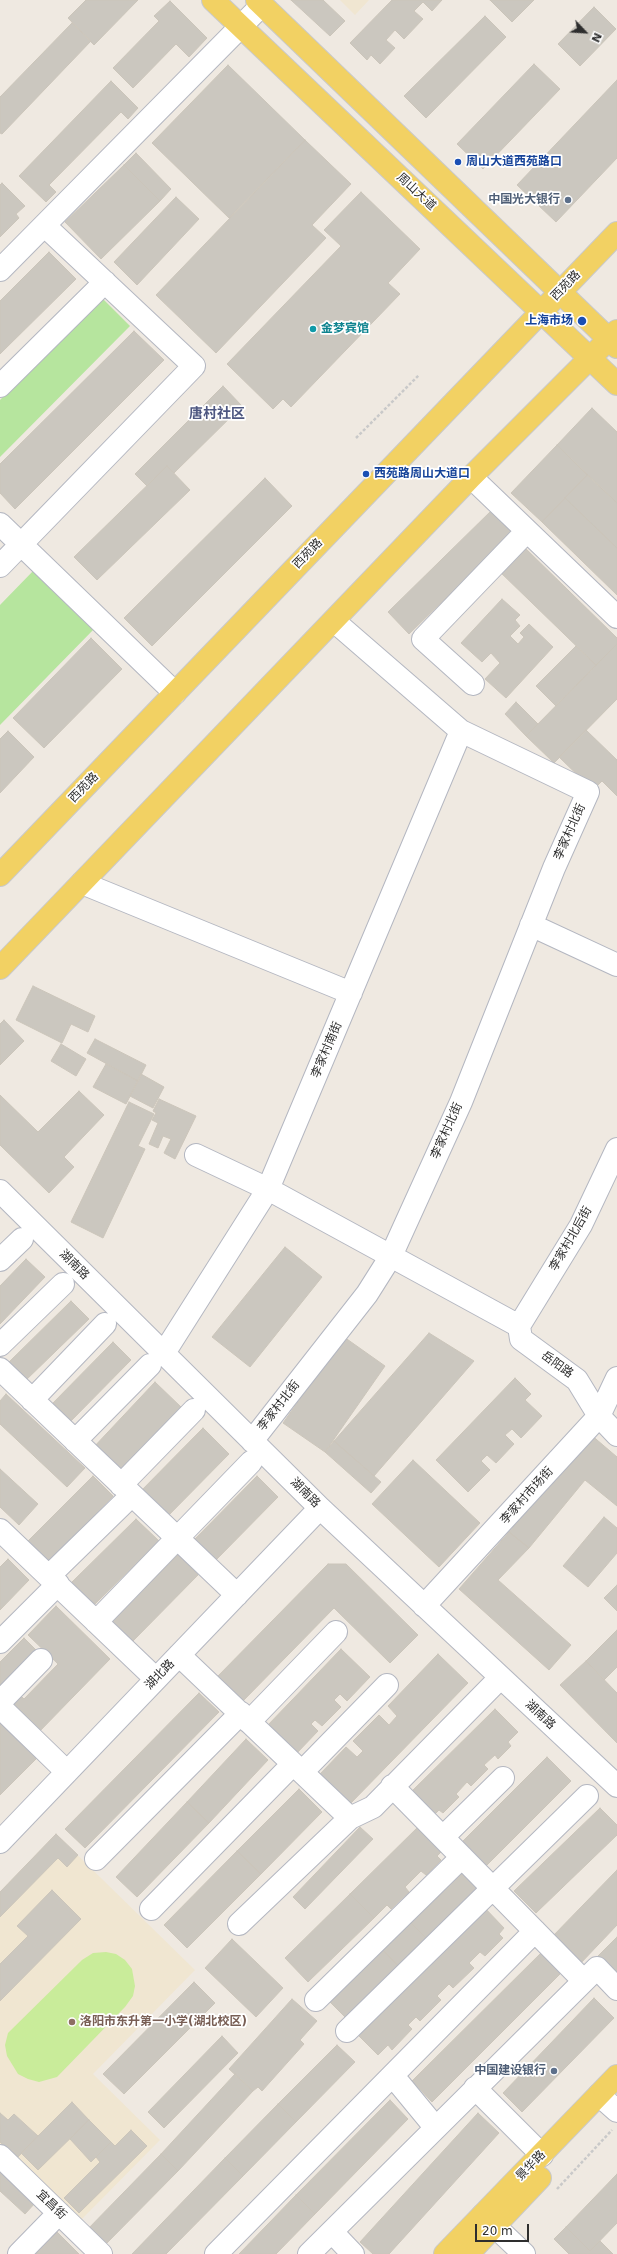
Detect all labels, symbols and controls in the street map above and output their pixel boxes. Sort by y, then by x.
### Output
north arrow [565,12,605,52]
text: N [588,30,604,44]
place label: 周山大道西苑路口 [466,155,562,169]
marker: 周山大道西苑路口 [453,157,463,167]
street label: 周山大道 [394,170,438,214]
place label: 中国光大银行 [488,193,560,207]
marker: 中国光大银行 [563,195,573,205]
street label: 西苑路 [548,268,584,304]
place label: 上海市场 [525,314,573,328]
marker: 上海市场 [576,315,588,327]
place label: 金梦宾馆 [321,322,369,336]
marker: 金梦宾馆 [308,324,318,334]
district label: 唐村社区 [189,406,245,422]
place label: 西苑路周山大道口 [374,467,470,481]
marker: 西苑路周山大道口 [361,469,371,479]
street label: 西苑路 [290,536,326,572]
street label: 西苑路 [66,770,102,806]
street label: 李家村北街 [551,802,589,862]
street label: 李家村南街 [309,1020,345,1080]
street label: 李家村北街 [428,1101,466,1161]
street label: 李家村北后街 [547,1204,595,1274]
street label: 湖南路 [56,1247,92,1283]
street label: 岳阳路 [538,1349,576,1381]
street label: 李家村北街 [255,1378,303,1434]
street label: 李家村市场街 [498,1464,556,1528]
street label: 湖南路 [287,1475,323,1511]
street label: 湖北路 [142,1657,178,1693]
street label: 湖南路 [522,1697,558,1733]
place label: 洛阳市东升第一小学(湖北校区) [80,2015,247,2029]
marker: 洛阳市东升第一小学(湖北校区) [67,2017,77,2027]
place label: 中国建设银行 [474,2064,546,2078]
marker: 中国建设银行 [549,2066,559,2076]
street label: 景华路 [513,2148,549,2184]
street label: 宜昌街 [33,2187,69,2223]
scale bar [477,2216,531,2242]
text: 20 m [482,2224,513,2238]

